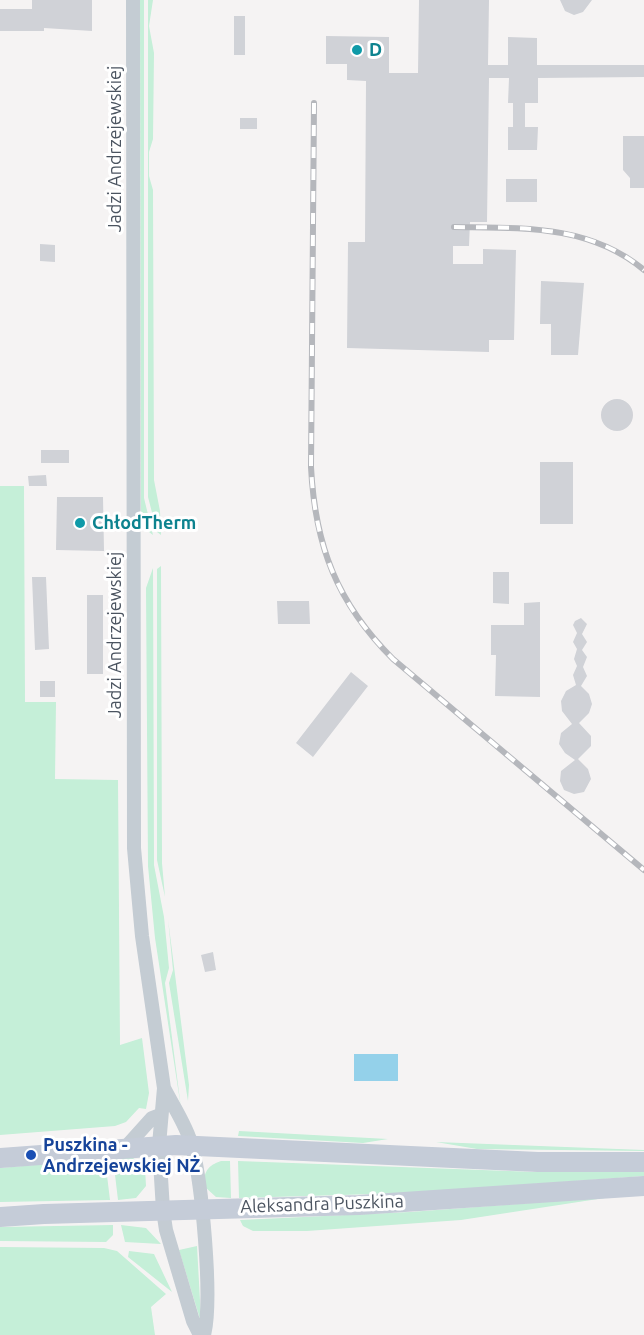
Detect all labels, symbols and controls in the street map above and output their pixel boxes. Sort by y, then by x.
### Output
place label: D [369,39,382,61]
marker: D [350,43,364,57]
street label: Jadzi Andrzejewskiej [104,66,126,232]
place label: ChłodTherm [92,512,196,534]
marker: ChłodTherm [73,516,87,530]
street label: Jadzi Andrzejewskiej [104,552,126,718]
place label: Puszkina - Andrzejewskiej NŻ [43,1134,200,1176]
marker: Puszkina - Andrzejewskiej NŻ [24,1148,38,1162]
street label: Aleksandra Puszkina [240,1190,404,1218]

